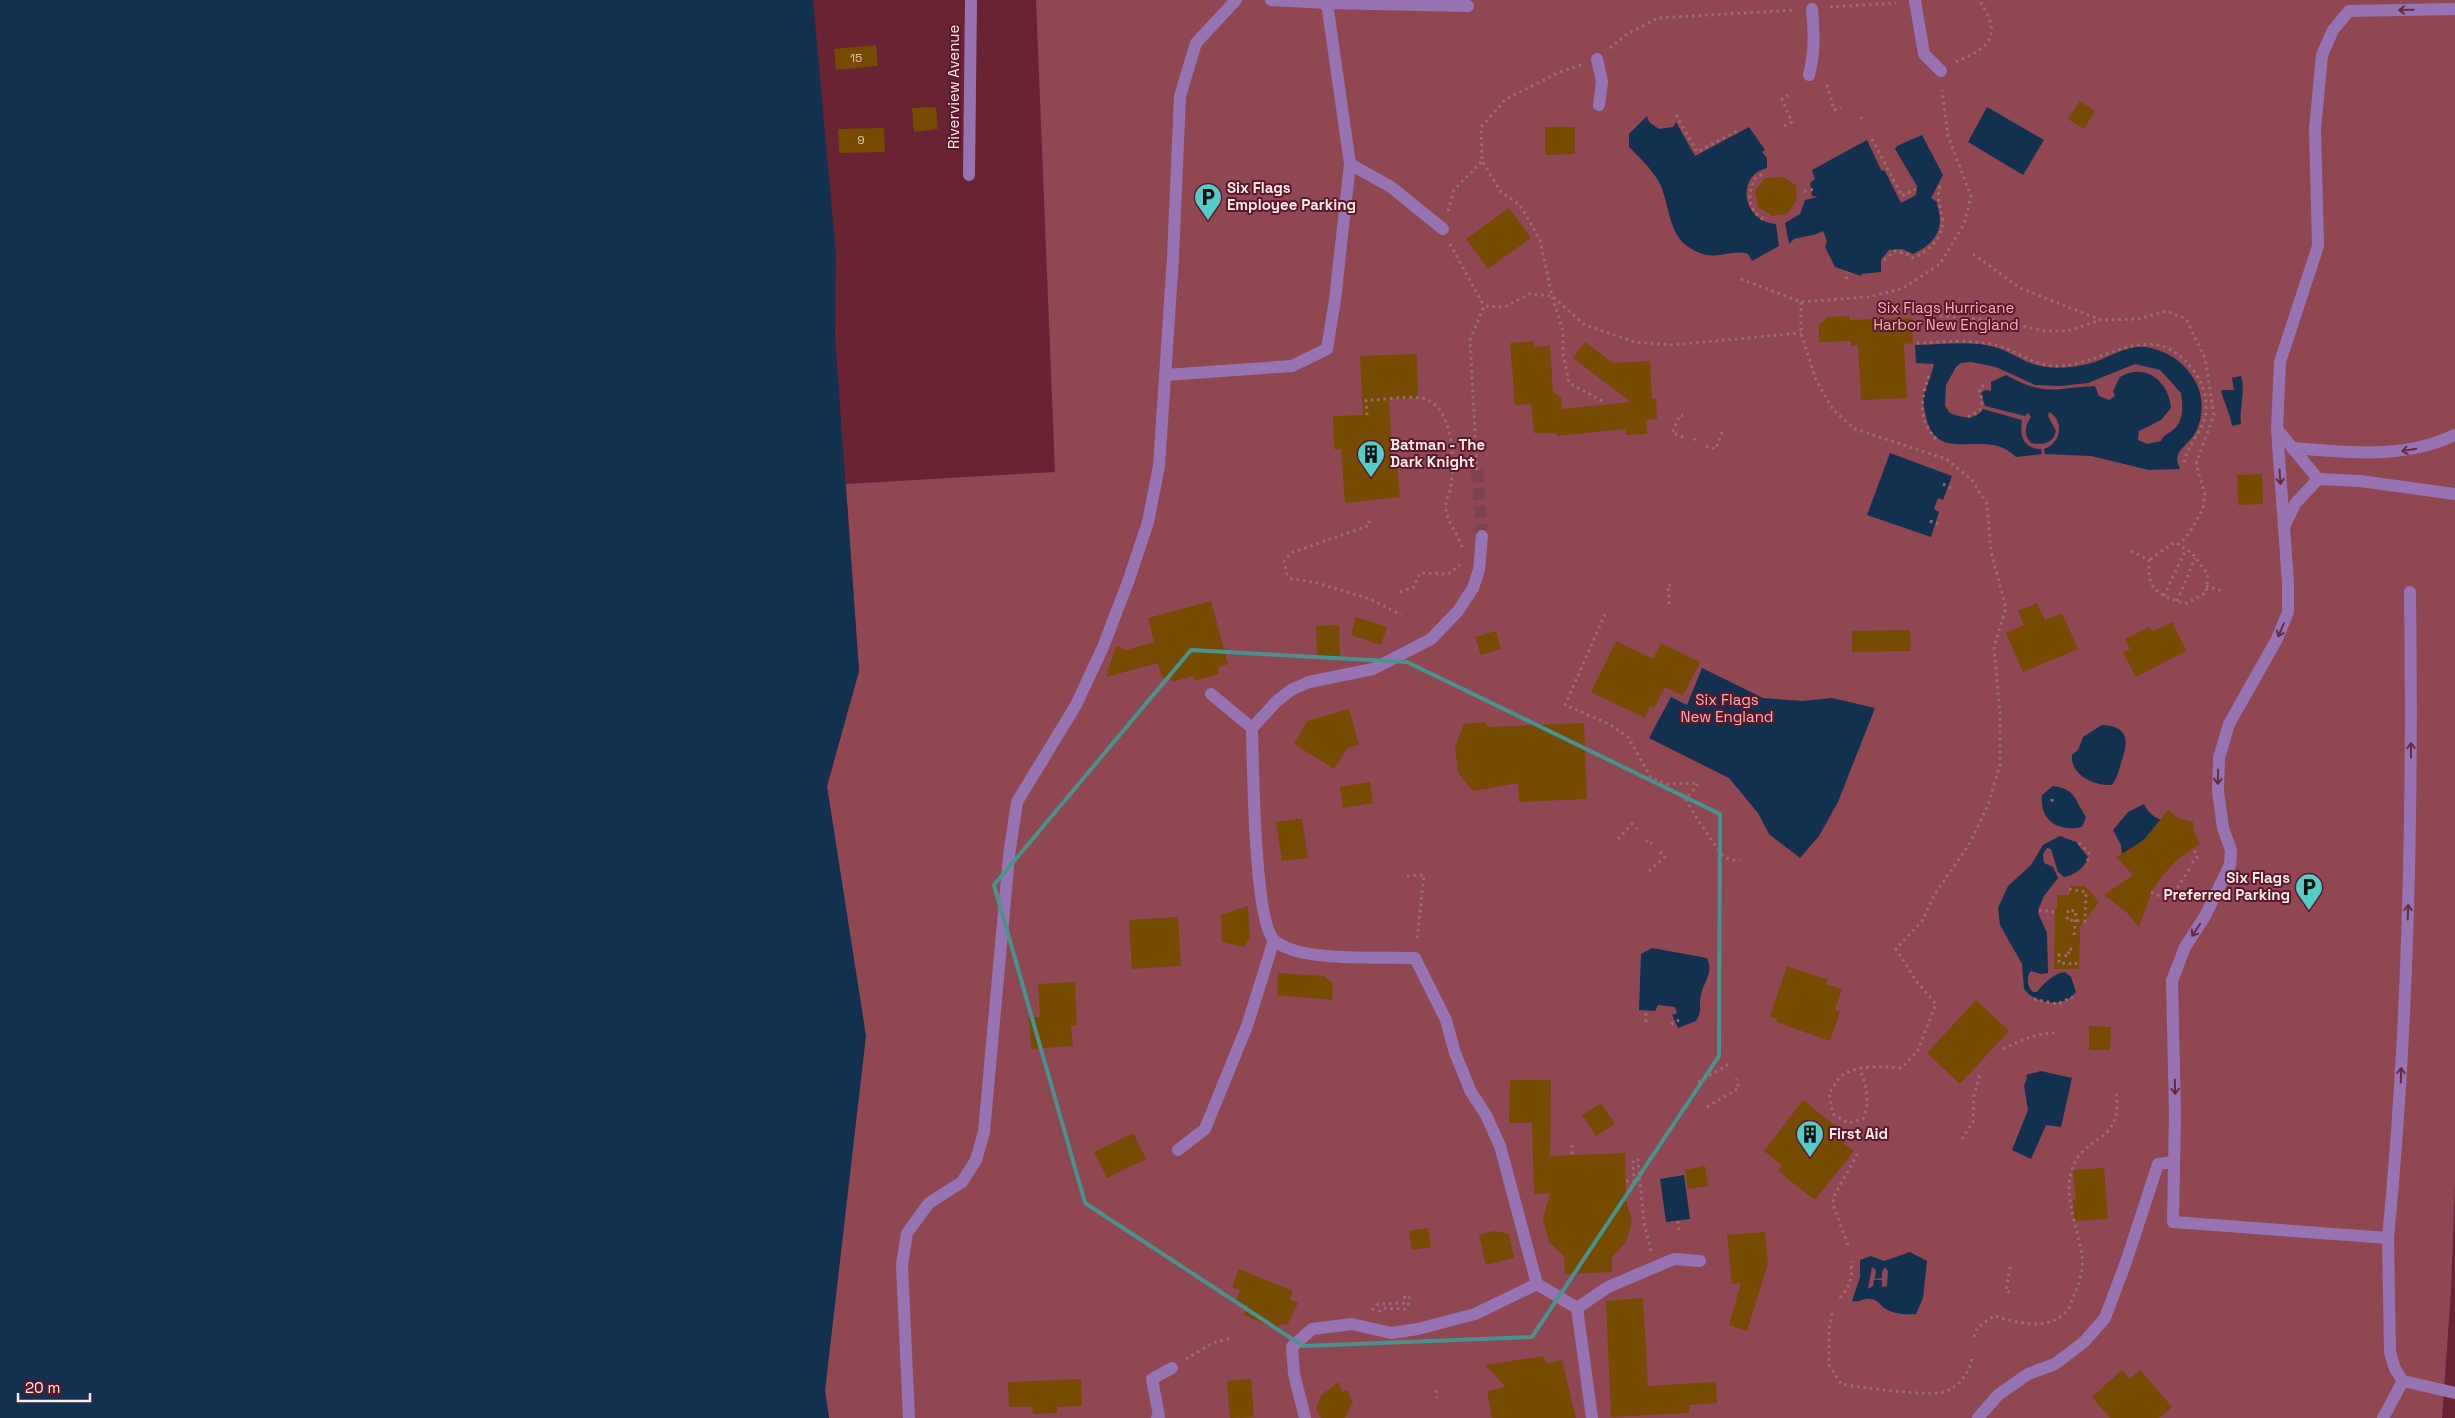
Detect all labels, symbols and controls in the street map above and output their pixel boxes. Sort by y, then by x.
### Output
one-way arrow [2399,5,2415,15]
street label: Riverview Avenue [944,25,963,149]
house number: 15 [850,50,862,66]
house number: 9 [857,132,865,148]
place label: Six Flags Employee Parking [1227,178,1356,214]
parking icon: Six Flags Employee Parking [1193,182,1223,221]
park label: Six Flags Hurricane Harbor New England [1873,298,2019,334]
place label: Batman - The Dark Knight [1390,435,1486,471]
building icon: Batman - The Dark Knight [1356,439,1386,478]
one-way arrow [2401,446,2417,456]
one-way arrow [2276,469,2285,485]
one-way arrow [2275,622,2285,637]
park label: Six Flags New England [1681,690,1774,726]
one-way arrow [2406,742,2416,758]
one-way arrow [2214,769,2223,785]
place label: Six Flags Preferred Parking [2163,868,2290,904]
parking icon: Six Flags Preferred Parking [2294,872,2324,911]
one-way arrow [2403,904,2412,920]
one-way arrow [2191,923,2202,937]
one-way arrow [2397,1067,2406,1083]
one-way arrow [2170,1078,2179,1094]
building icon: First Aid [1795,1119,1825,1158]
place label: First Aid [1829,1124,1888,1143]
scale bar [18,1370,90,1402]
text: 20 m [25,1378,60,1397]

